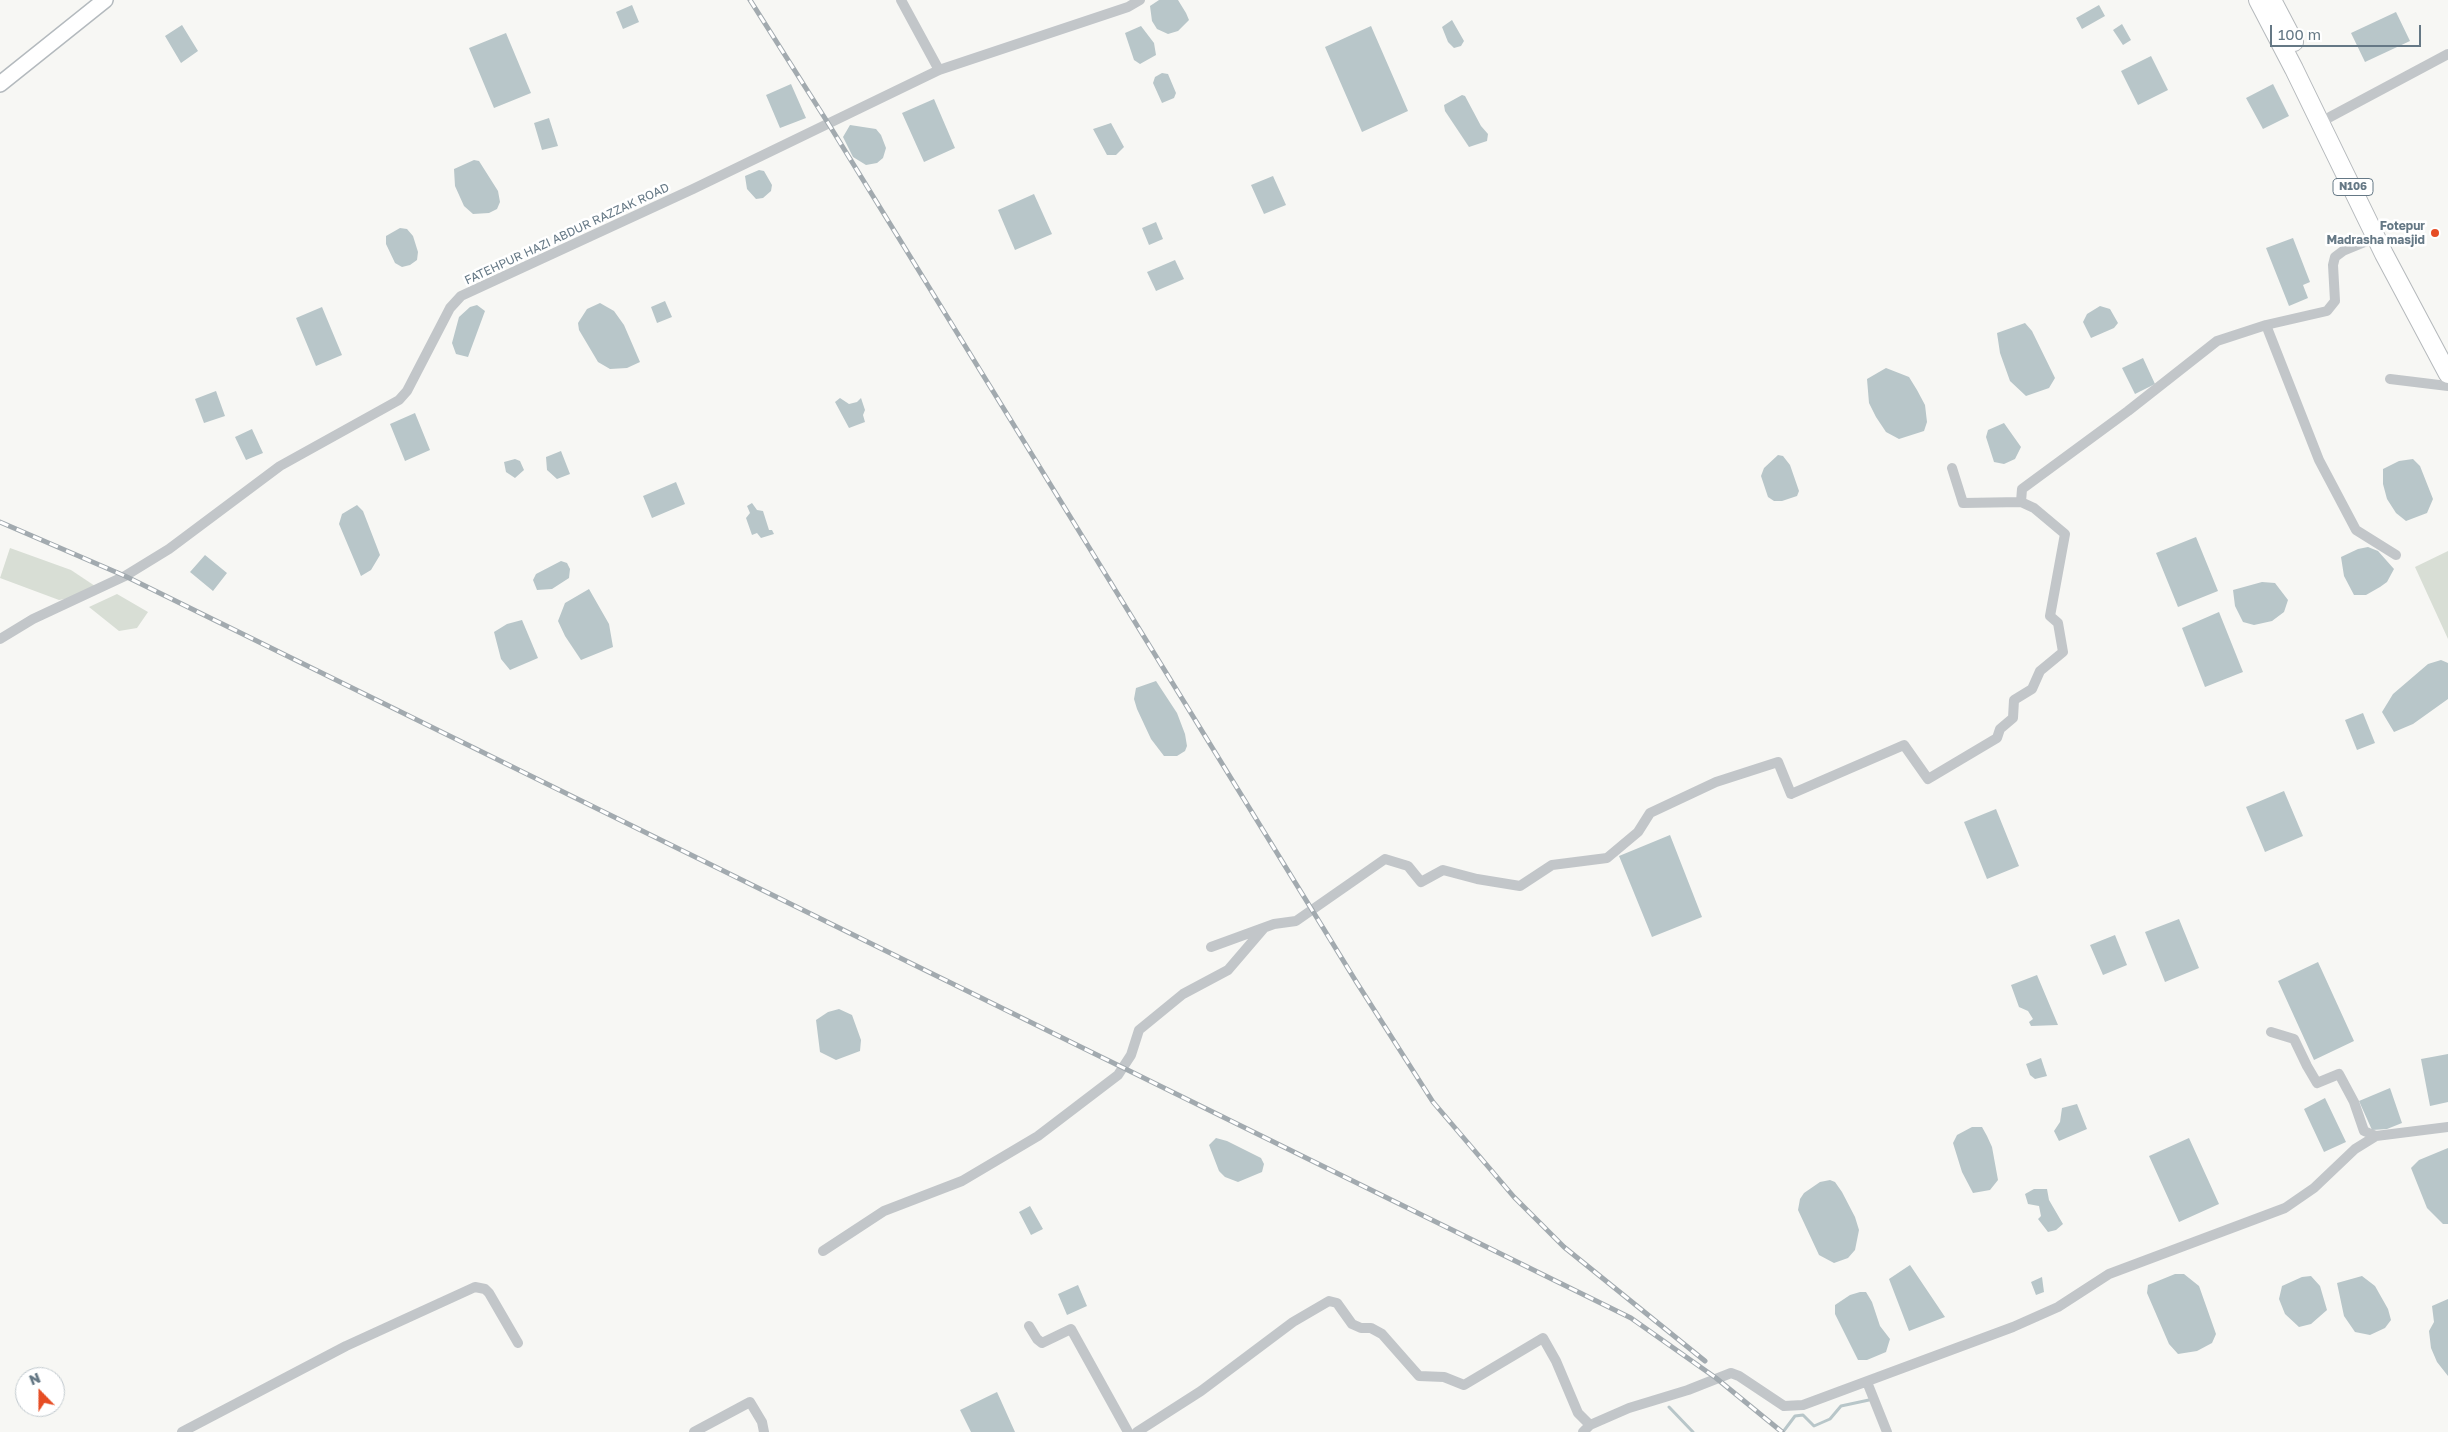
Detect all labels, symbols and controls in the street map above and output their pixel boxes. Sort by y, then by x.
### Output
scale bar [2273,15,2424,47]
text: 100 m [2278,25,2321,43]
road number: N106 [2333,178,2373,196]
street label: FATEHPUR HAZI ABDUR RAZZAK ROAD [462,180,672,288]
place label: Fotepur Madrasha masjid [2326,219,2425,247]
marker: Fotepur Madrasha masjid [2429,227,2441,239]
north arrow [15,1367,65,1417]
text: N [26,1369,43,1388]

